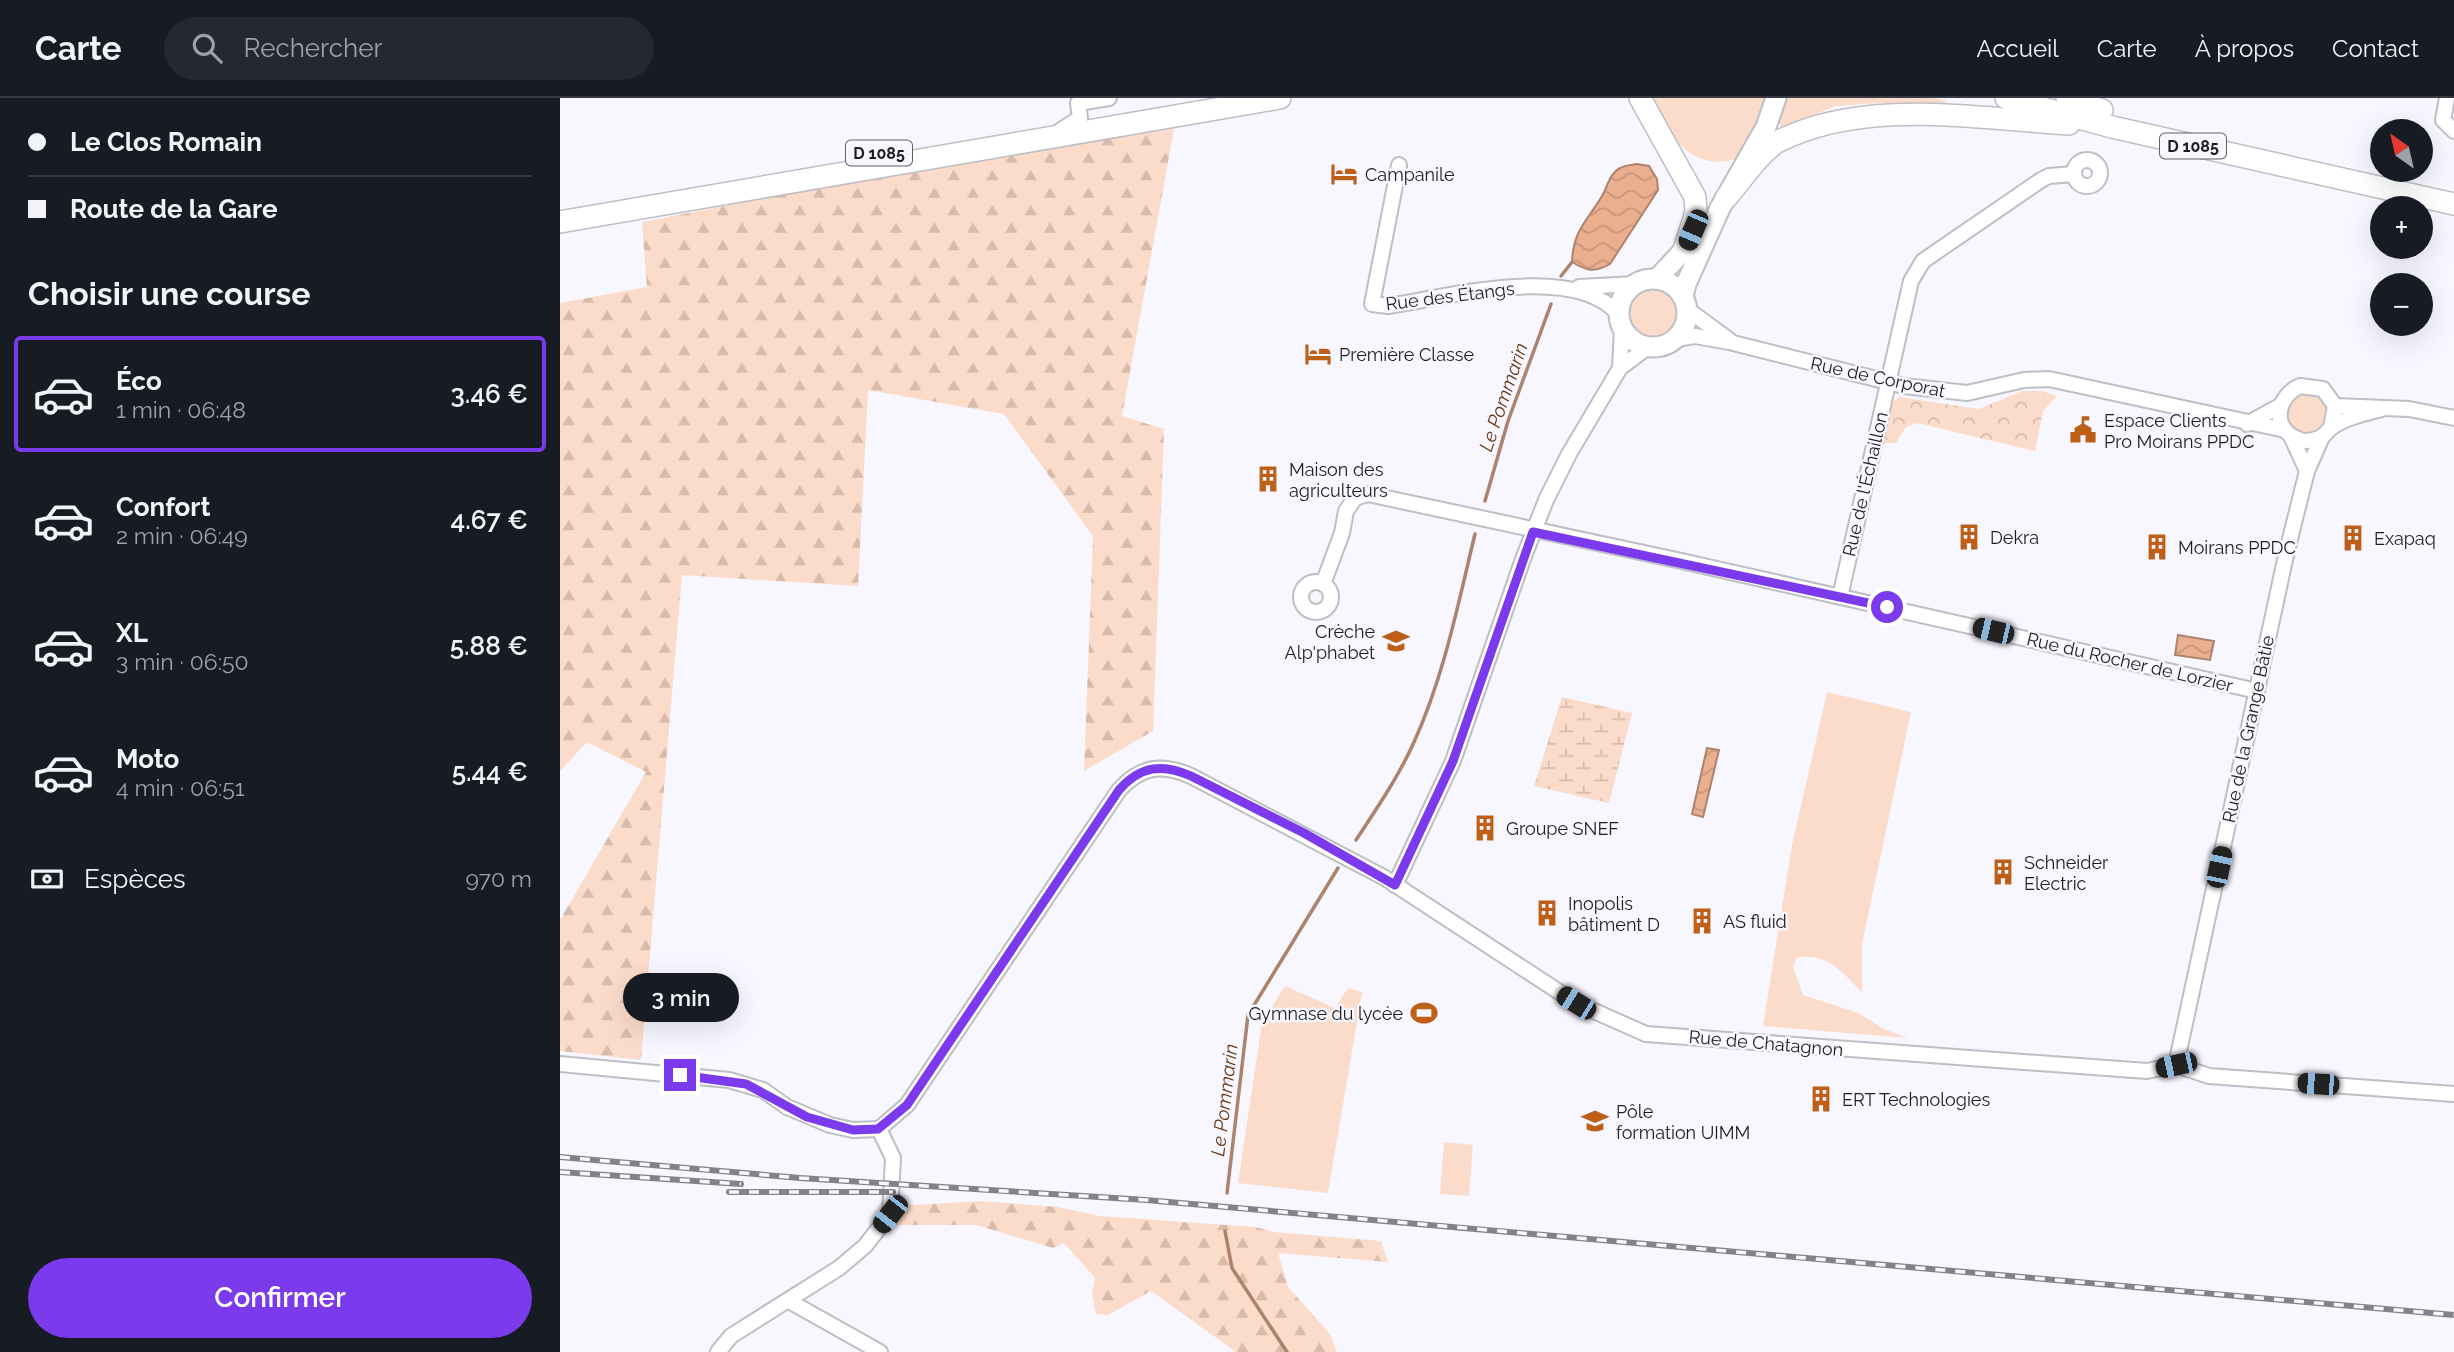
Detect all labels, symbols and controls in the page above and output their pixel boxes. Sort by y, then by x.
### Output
search box [164,17,654,80]
text: Carte [35,29,122,68]
icon: search [188,29,226,67]
text: Rechercher [244,33,383,63]
text: Accueil [1977,34,2059,63]
text: Carte [2097,34,2157,63]
text: À propos [2195,34,2294,63]
text: Contact [2332,34,2419,63]
north arrow [2370,119,2432,182]
map controls [2370,119,2433,336]
text: Le Clos Romain [70,127,262,157]
road number: D 1085 [2160,134,2226,158]
road number: D 1085 [846,140,912,166]
hotel icon: Campanile [1329,159,1359,189]
place label: Campanile [1365,164,1455,185]
text: Route de la Gare [70,194,277,224]
button: + [2370,196,2433,259]
car [1676,207,1711,253]
button: − [2370,273,2433,336]
text: Choisir une course [28,275,311,312]
street label: Rue des Étangs [1384,277,1516,314]
hotel icon: Première Classe [1303,339,1333,369]
water label: Le Pommarin [1474,340,1532,454]
place label: Première Classe [1339,344,1474,365]
street label: Rue de Corporat [1809,352,1947,402]
icon: car [32,363,95,426]
text: Éco [116,366,162,396]
text: 3.46 € [451,379,528,409]
text: 1 min · 06:48 [116,396,246,423]
street label: Rue de l'Échaillon [1837,409,1892,558]
place label: Espace Clients Pro Moirans PPDC [2104,410,2254,452]
public building icon: Espace Clients Pro Moirans PPDC [2068,415,2098,445]
place label: Maison des agriculteurs [1289,459,1388,501]
building icon: Maison des agriculteurs [1253,464,1283,494]
icon: car [32,489,95,552]
text: Confort [116,492,210,522]
text: 4.67 € [451,505,528,535]
text: 2 min · 06:49 [116,522,248,549]
building icon: Dekra [1954,522,1984,552]
building icon: Exapaq [2338,523,2368,553]
place label: Dekra [1990,527,2039,548]
place label: Exapaq [2374,528,2436,549]
building icon: Moirans PPDC [2142,532,2172,562]
place label: Moirans PPDC [2178,537,2296,558]
route start [1871,591,1903,623]
icon: car [32,615,95,678]
car [1971,616,2016,646]
text: XL [116,618,148,648]
place label: Crèche Alp'phabet [1285,621,1375,663]
school or university icon: Crèche Alp'phabet [1381,626,1411,656]
street label: Rue du Rocher de Lorzier [2025,628,2236,696]
text: 5.88 € [450,631,528,661]
street label: Rue de la Grange Bâtie [2218,633,2278,825]
text: 3 min · 06:50 [116,648,249,675]
icon: car [32,741,95,804]
text: Moto [116,744,179,774]
text: 5.44 € [452,757,528,787]
text: 4 min · 06:51 [116,774,245,801]
building icon: Groupe SNEF [1470,813,1500,843]
place label: Groupe SNEF [1506,818,1619,839]
car [2205,844,2234,890]
place label: Schneider Electric [2024,852,2109,894]
building icon: Schneider Electric [1988,857,2018,887]
icon: cash [28,860,66,898]
text: Espèces [84,864,186,894]
text: 970 m [465,865,532,892]
place label: Inopolis bâtiment D [1568,893,1660,935]
building icon: Inopolis bâtiment D [1532,898,1562,928]
building icon: AS fluid [1687,906,1717,936]
place label: AS fluid [1723,911,1787,932]
callout: 3 min [622,974,738,1023]
car [1553,983,1600,1023]
text: 3 min [652,984,710,1011]
sports icon: Gymnase du lycée [1409,998,1439,1028]
place label: Gymnase du lycée [1248,1003,1403,1024]
street label: Rue de Chatagnon [1688,1026,1844,1060]
water label: Le Pommarin [1206,1043,1242,1157]
car [2154,1050,2199,1080]
route end [664,1059,696,1091]
car [2297,1072,2340,1096]
building icon: ERT Technologies [1806,1084,1836,1114]
place label: ERT Technologies [1842,1089,1990,1110]
place label: Pôle formation UIMM [1616,1101,1750,1143]
school or university icon: Pôle formation UIMM [1580,1106,1610,1136]
car [869,1191,912,1237]
button: Confirmer [28,1258,532,1338]

